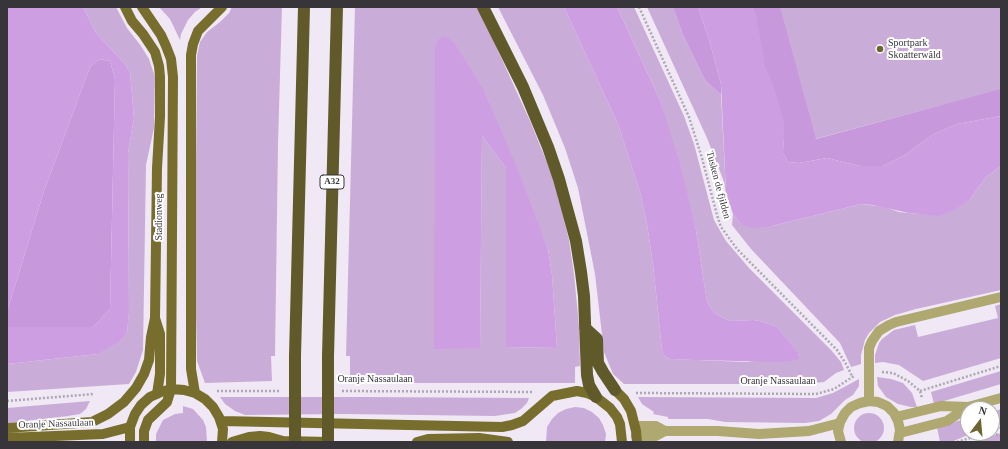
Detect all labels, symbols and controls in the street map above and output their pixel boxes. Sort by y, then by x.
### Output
place label: Sportpark Skoatterwâld [888,37,941,60]
marker: Sportpark Skoatterwâld [875,44,885,54]
street label: Tusken de fjilden [703,150,733,220]
road number: A32 [320,175,344,189]
street label: Stadionweg [153,193,165,241]
street label: Oranje Nassaulaan [337,373,413,385]
street label: Oranje Nassaulaan [740,375,816,387]
north arrow [960,401,1000,441]
text: N [978,404,989,417]
street label: Oranje Nassaulaan [18,417,94,431]

